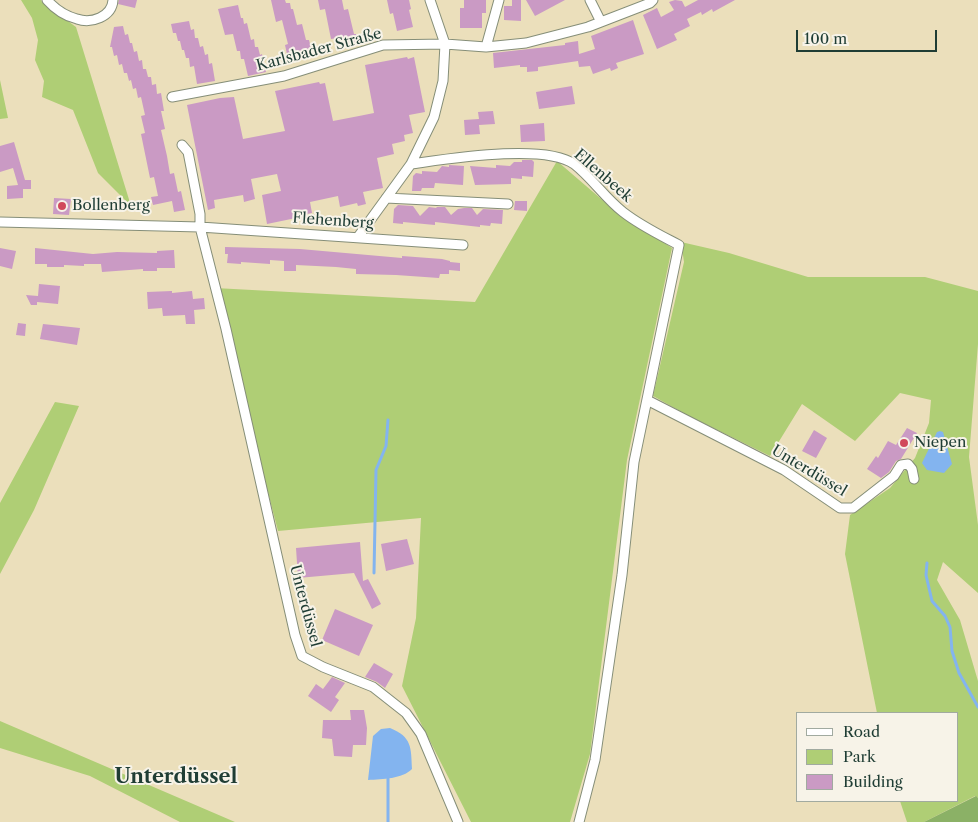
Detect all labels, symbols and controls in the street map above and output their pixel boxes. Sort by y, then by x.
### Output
scale bar [798,20,939,52]
street label: Karlsbader Straße [254,25,384,75]
text: 100 m [804,29,847,48]
street label: Ellenbeek [570,146,636,206]
place label: Bollenberg [72,197,150,215]
marker: Bollenberg [56,200,68,212]
street label: Flehenberg [292,209,374,233]
place label: Niepen [914,434,966,452]
marker: Niepen [898,437,910,449]
street label: Unterdüssel [768,442,850,500]
street label: Unterdüssel [285,563,325,649]
legend [796,712,958,802]
text: Road [843,722,880,741]
text: Park [843,747,876,766]
district label: Unterdüssel [114,765,238,789]
text: Building [843,772,903,791]

